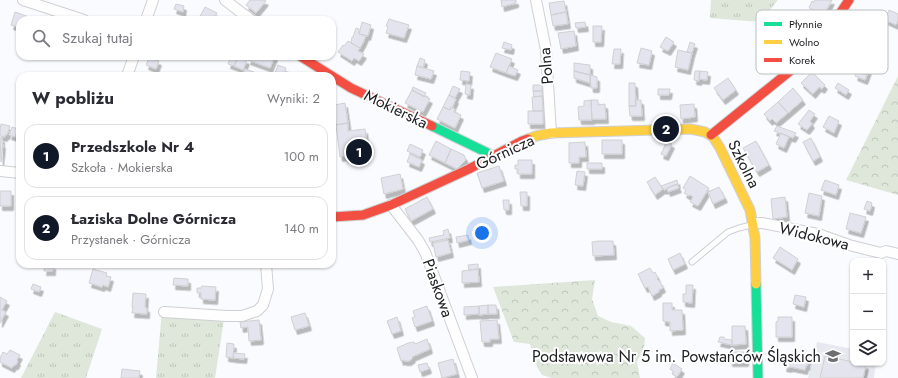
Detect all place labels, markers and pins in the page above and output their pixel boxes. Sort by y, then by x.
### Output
pin: 2 [653,114,679,144]
pin: 1 [346,137,372,167]
place label: Podstawowa Nr 5 im. Powstańców Śląskich [532,345,821,368]
school or university icon: Podstawowa Nr 5 im. Powstańców Śląskich [824,347,842,365]

